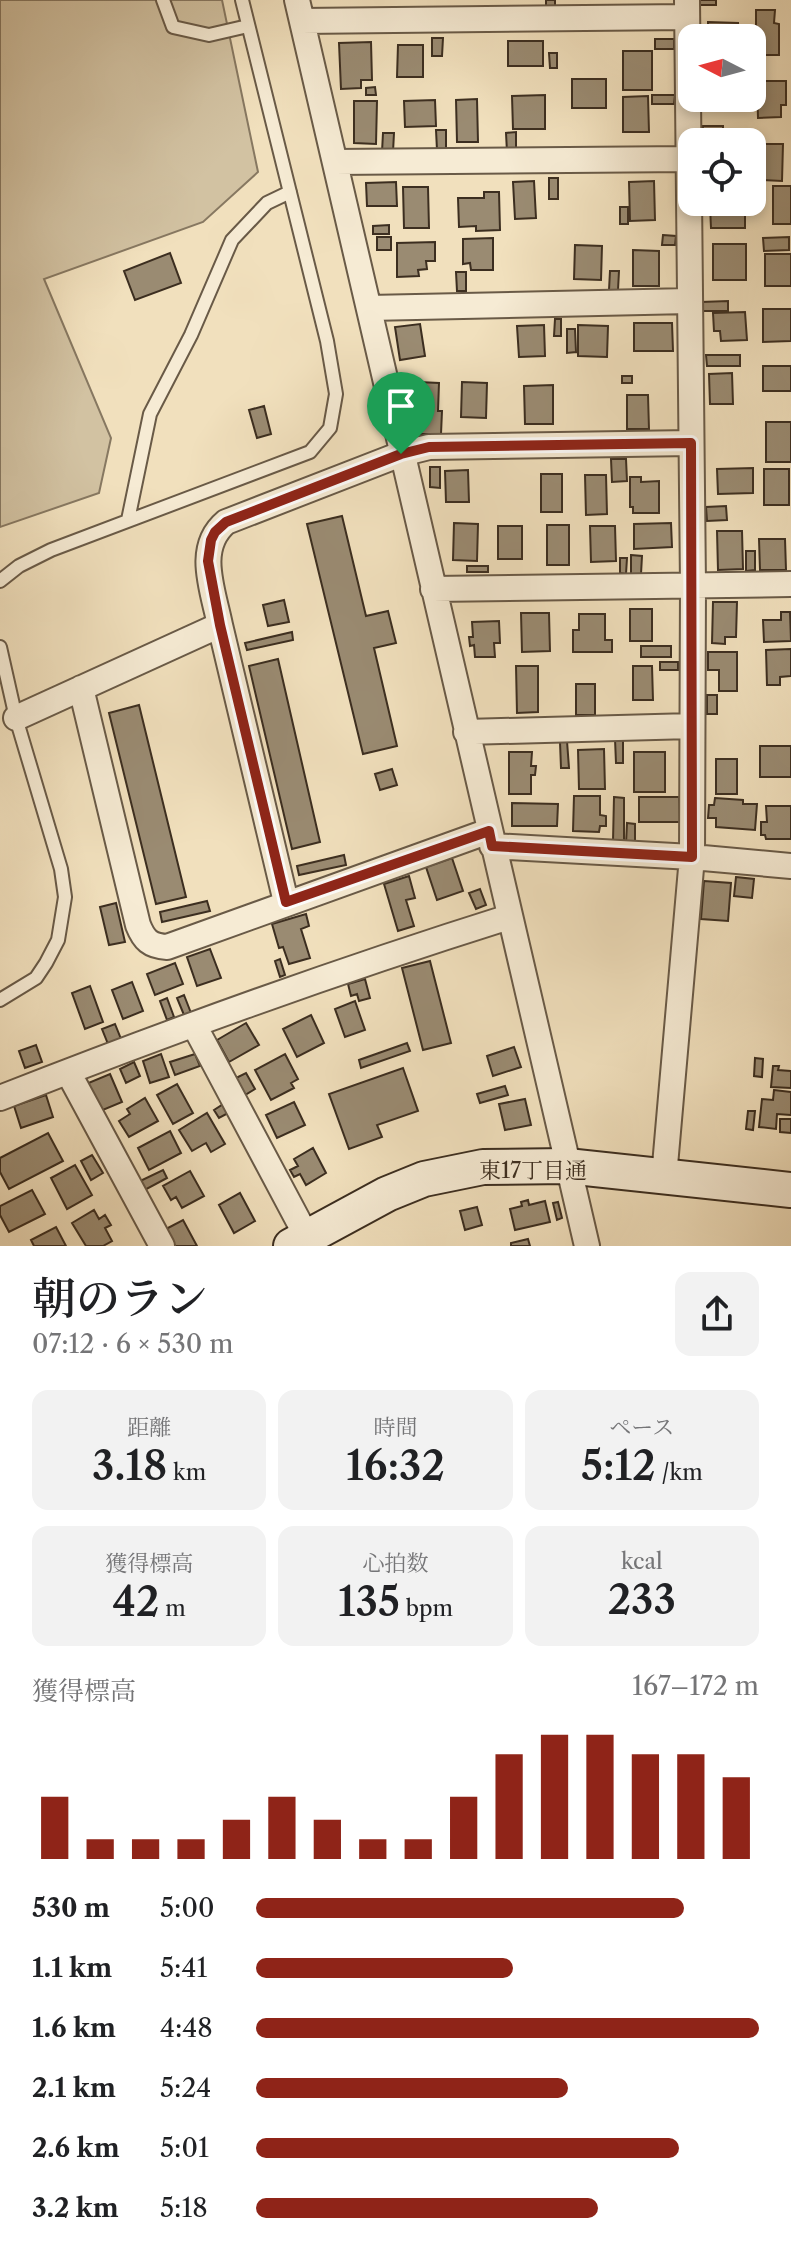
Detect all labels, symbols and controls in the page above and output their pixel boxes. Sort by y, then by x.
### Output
north arrow [678,24,766,112]
map controls [678,24,766,216]
button: locate [678,128,766,216]
pin [367,372,435,454]
icon: arrive [379,384,423,428]
street label: 東17丁目通 [479,1157,587,1184]
text: 朝のラン [32,1271,208,1325]
button: share [675,1272,759,1356]
text: 07:12 · 6 × 530 m [32,1328,233,1360]
text: 距離 [127,1414,171,1441]
text: 時間 [373,1414,418,1441]
text: ペース [609,1414,674,1441]
text: 3.18 [92,1441,167,1490]
text: 16:32 [346,1441,445,1490]
text: 5:12 [581,1441,656,1490]
text: km [167,1459,206,1486]
text: /km [656,1459,703,1486]
text: kcal [621,1548,663,1575]
text: 獲得標高 [105,1550,193,1577]
text: 心拍数 [362,1550,429,1577]
text: 233 [608,1575,676,1624]
text: 42 [113,1577,159,1626]
text: 135 [338,1577,400,1626]
text: m [159,1595,186,1622]
text: bpm [400,1595,453,1622]
text: 167–172 m [632,1670,759,1702]
text: 獲得標高 [32,1675,136,1707]
text: 530 m [32,1892,110,1924]
text: 5:00 [160,1892,214,1924]
text: 1.1 km [32,1952,112,1984]
text: 5:41 [160,1952,207,1984]
text: 1.6 km [32,2012,116,2044]
text: 4:48 [160,2012,213,2044]
text: 2.1 km [32,2072,116,2104]
text: 5:24 [160,2072,211,2104]
text: 2.6 km [32,2132,120,2164]
text: 5:01 [160,2132,209,2164]
text: 3.2 km [32,2192,119,2224]
text: 5:18 [160,2192,208,2224]

